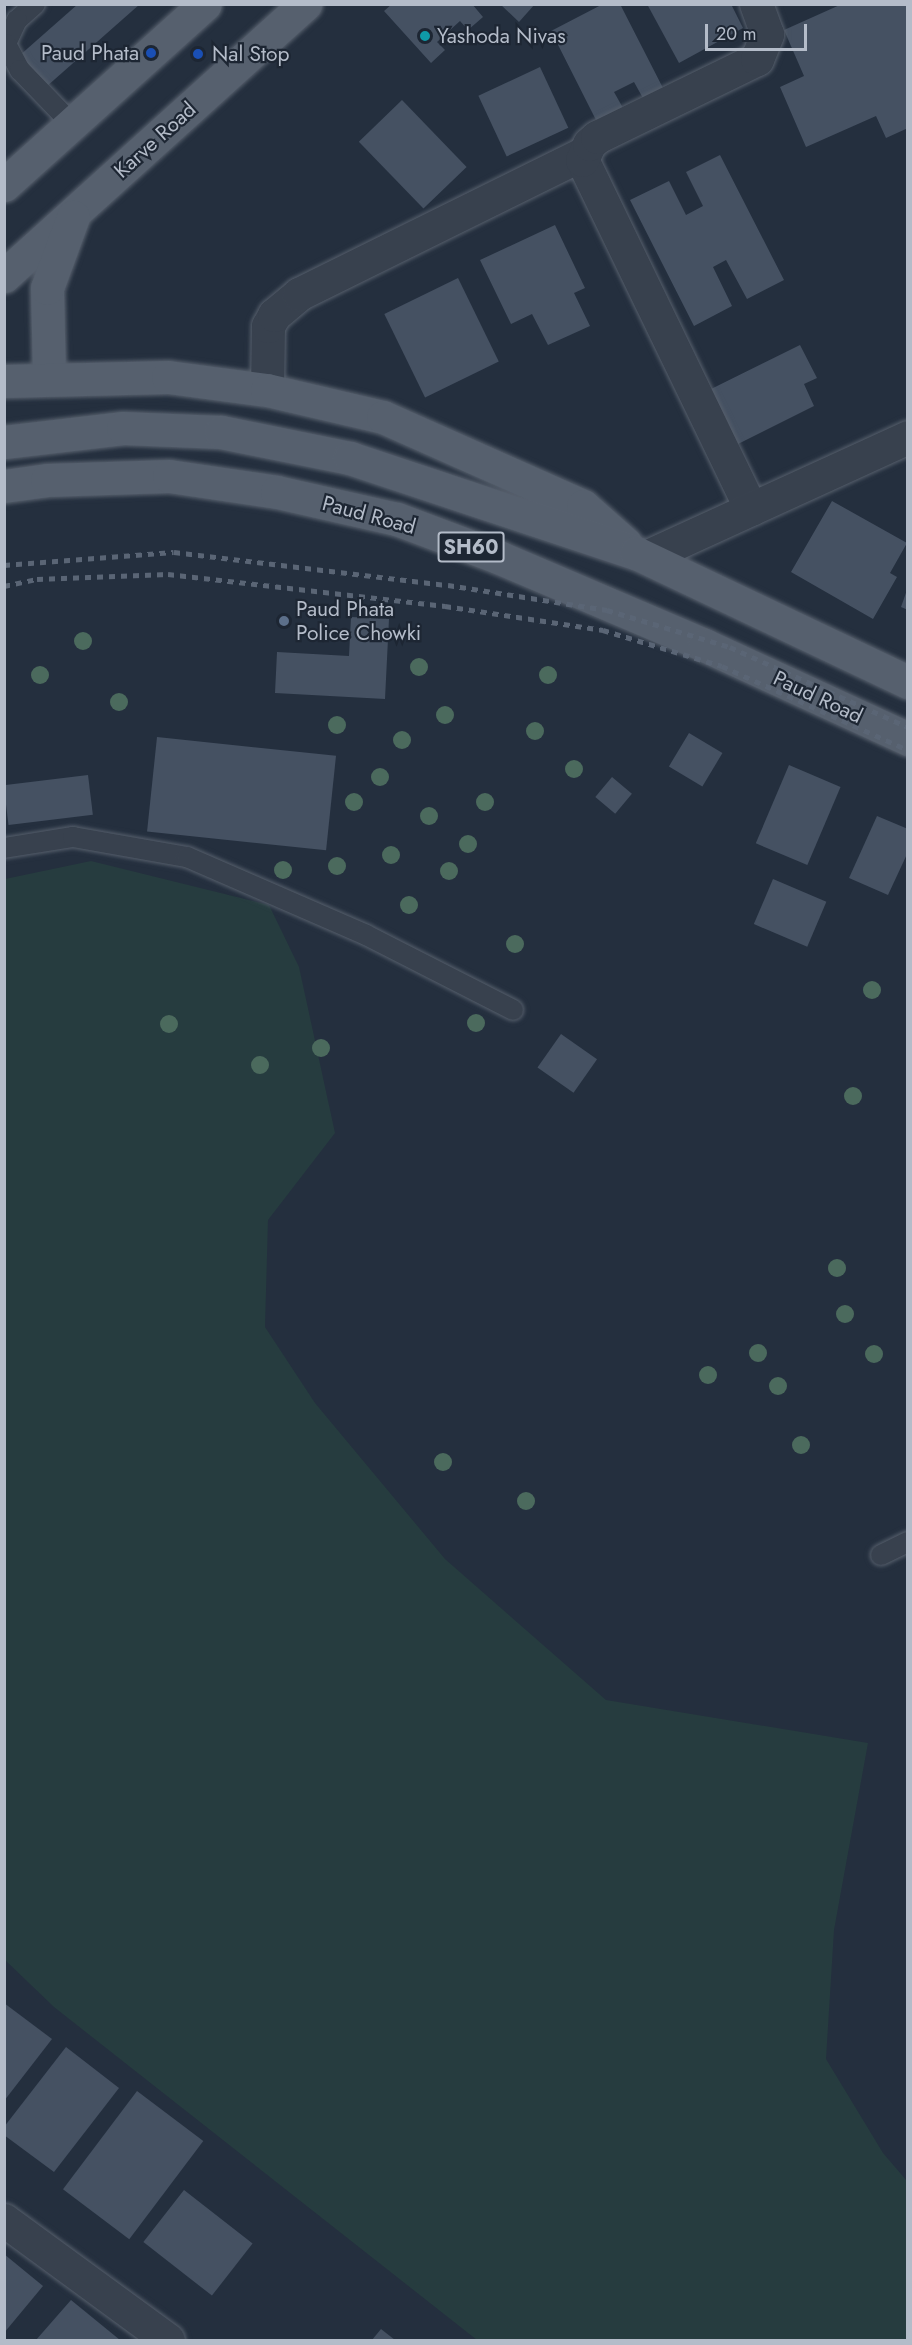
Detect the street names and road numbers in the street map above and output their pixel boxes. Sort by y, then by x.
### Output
street label: Karve Road [109,97,201,183]
street label: Paud Road [320,490,418,540]
road number: SH60 [436,530,506,564]
street label: Paud Road [769,665,867,729]

